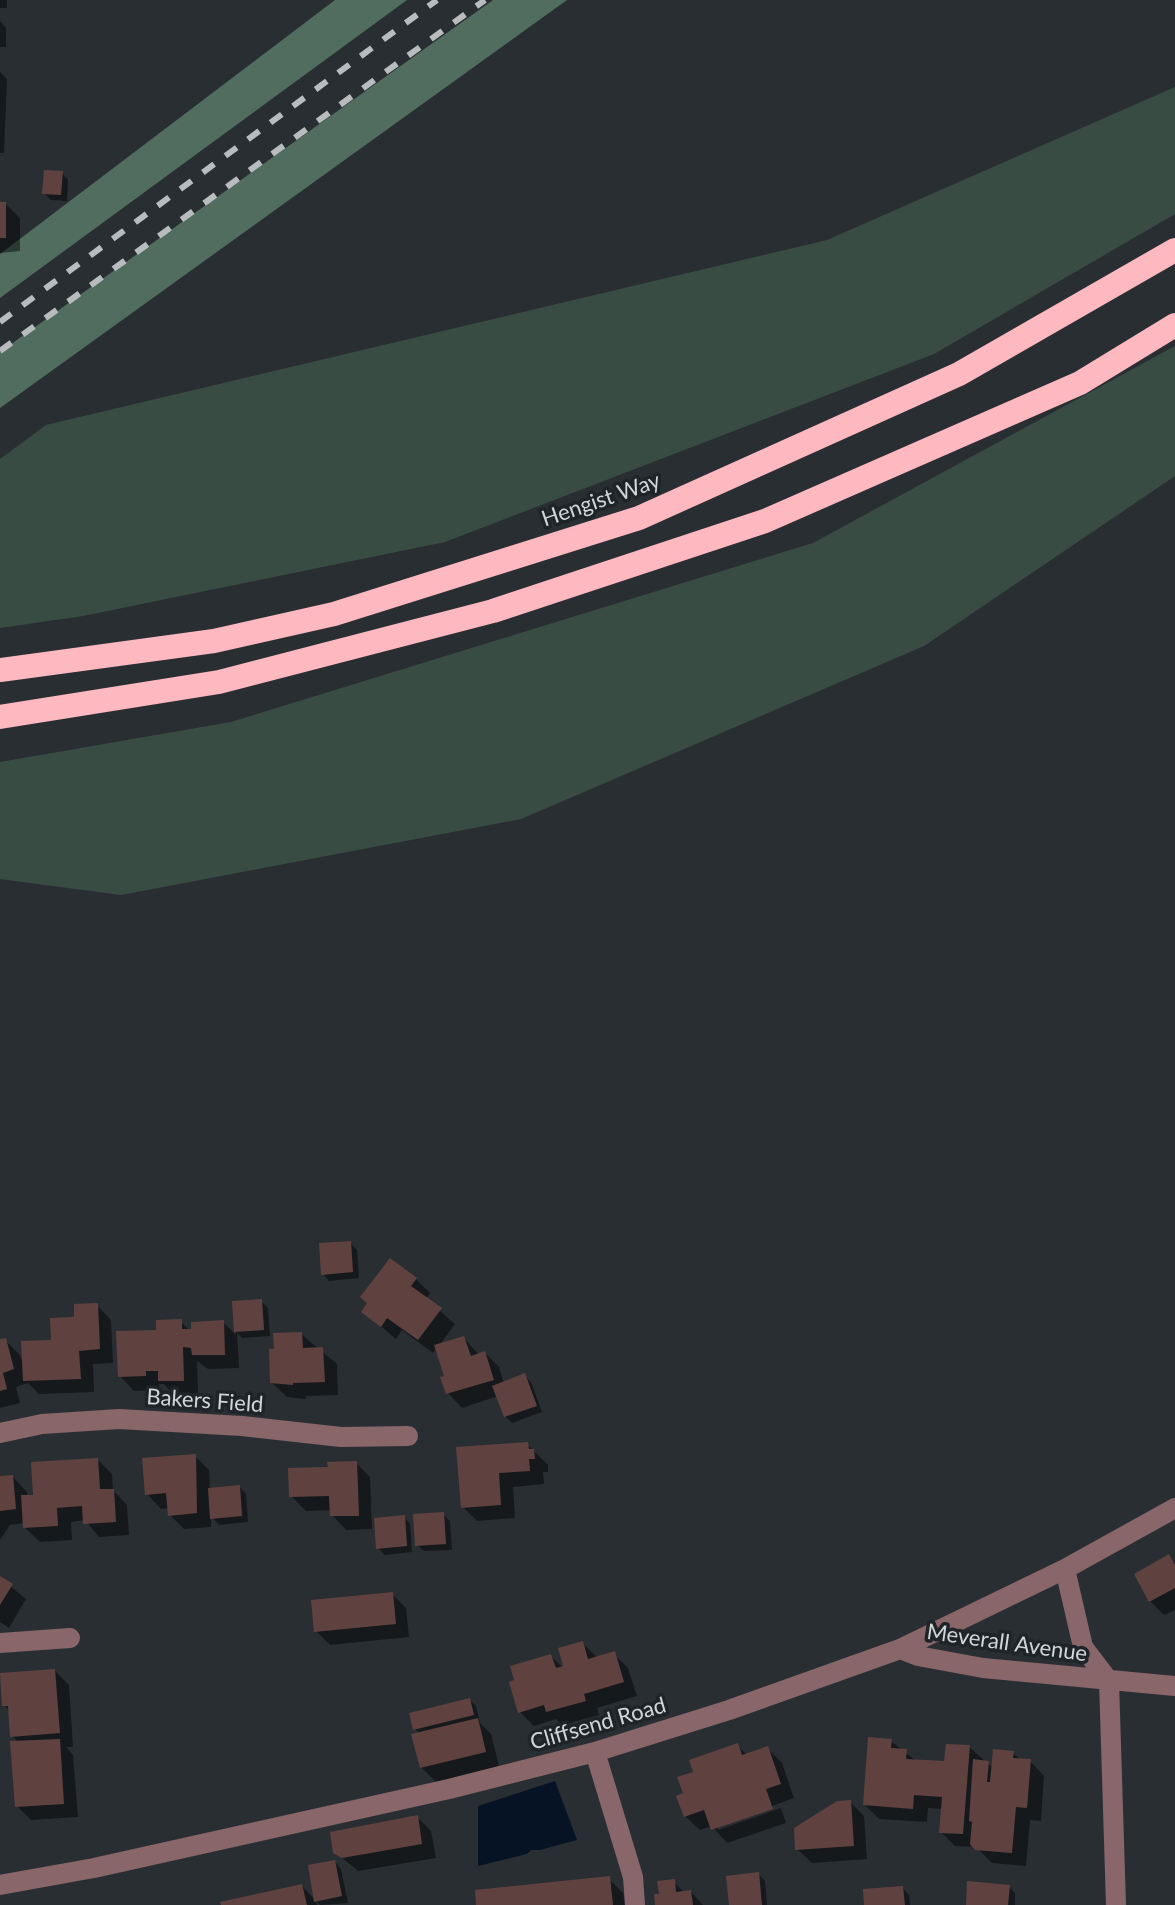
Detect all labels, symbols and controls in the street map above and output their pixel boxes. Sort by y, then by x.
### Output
street label: Hengist Way [538,467,664,533]
street label: Bakers Field [146,1384,264,1418]
street label: Meverall Avenue [925,1619,1089,1667]
street label: Cliffsend Road [527,1692,669,1756]

